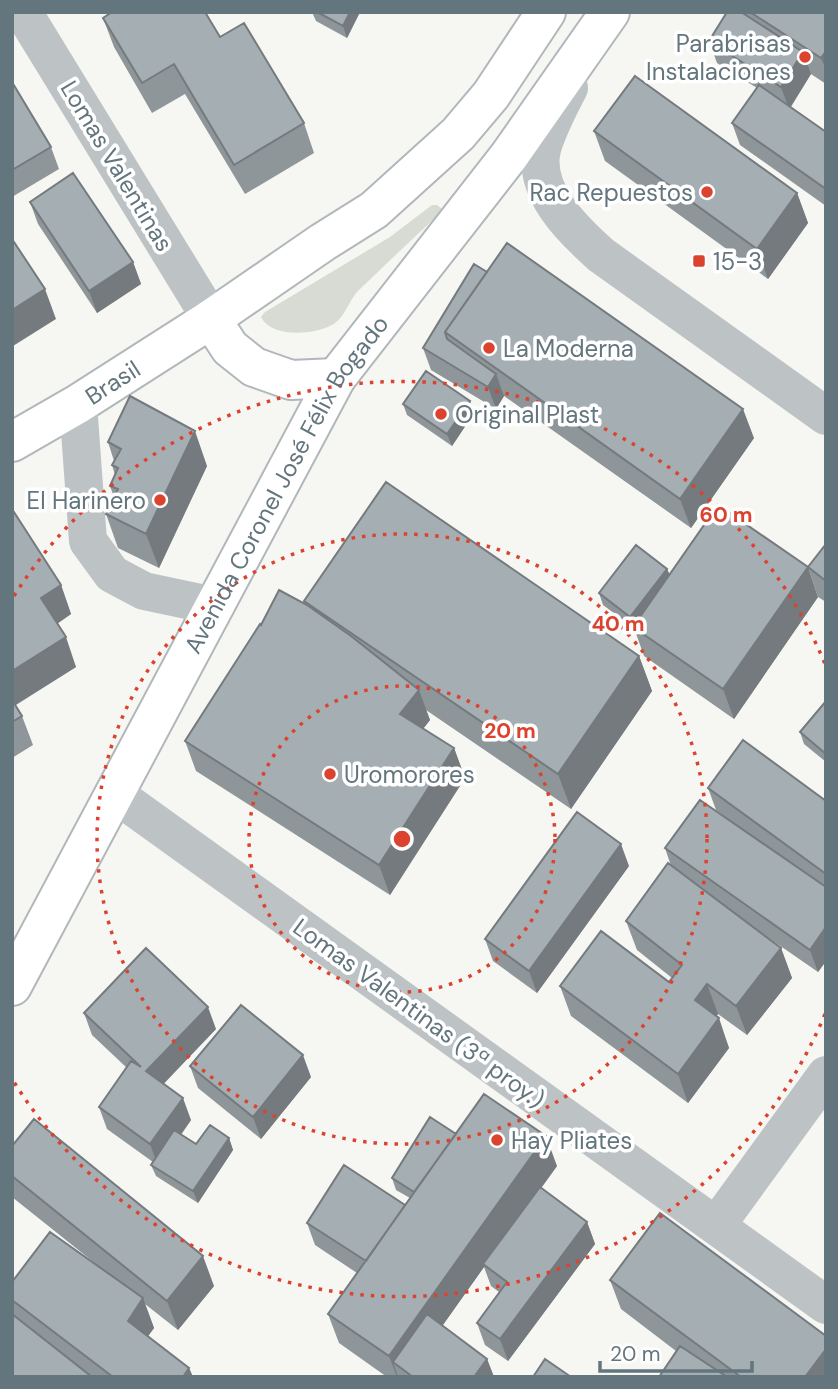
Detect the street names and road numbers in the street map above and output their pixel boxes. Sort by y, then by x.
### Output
street label: Lomas Valentinas [54,75,180,257]
street label: Avenida Coronel José Félix Bogado [177,309,395,659]
street label: Brasil [79,353,146,411]
street label: Lomas Valentinas (3ª proy.) [287,911,551,1115]

